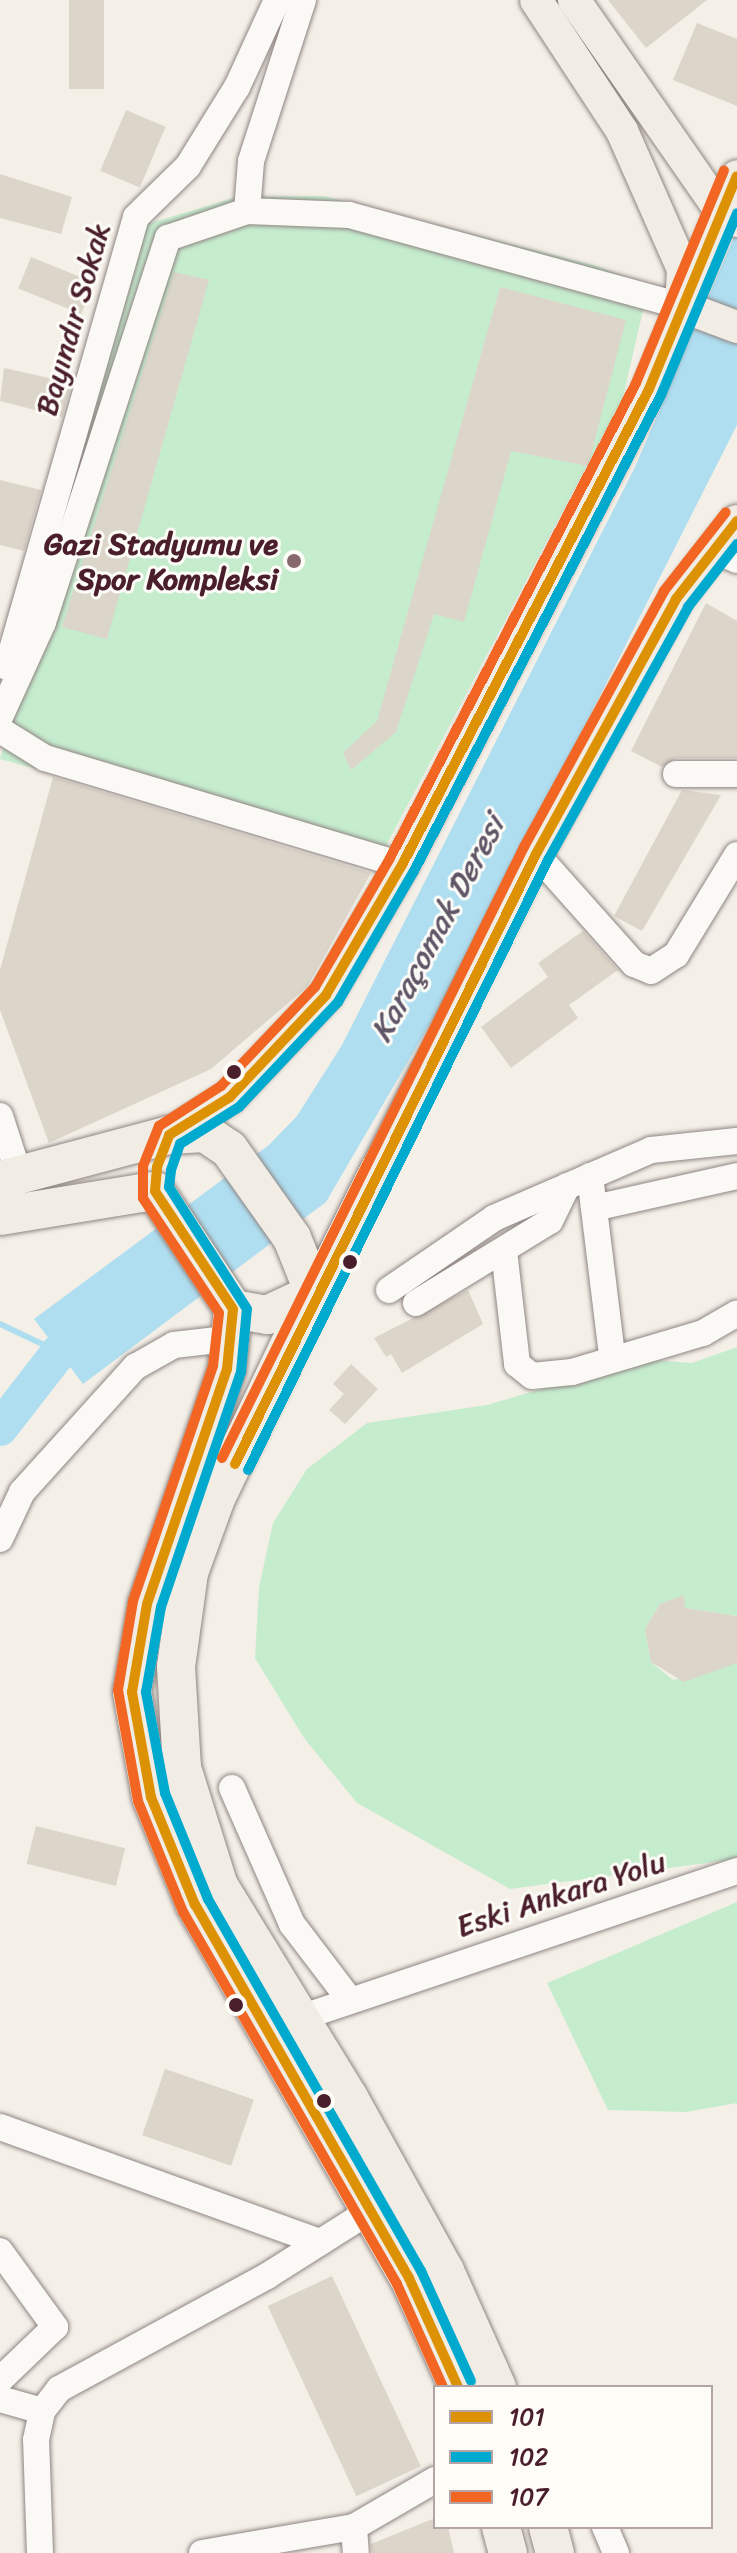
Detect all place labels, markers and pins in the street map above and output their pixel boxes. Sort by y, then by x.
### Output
place label: Gazi Stadyumu ve Spor Kompleksi [43,526,278,596]
marker: Gazi Stadyumu ve Spor Kompleksi [285,552,303,570]
unlabelled marker [226,1064,242,1080]
unlabelled marker [342,1254,358,1270]
unlabelled marker [228,1997,244,2013]
unlabelled marker [316,2093,332,2109]

